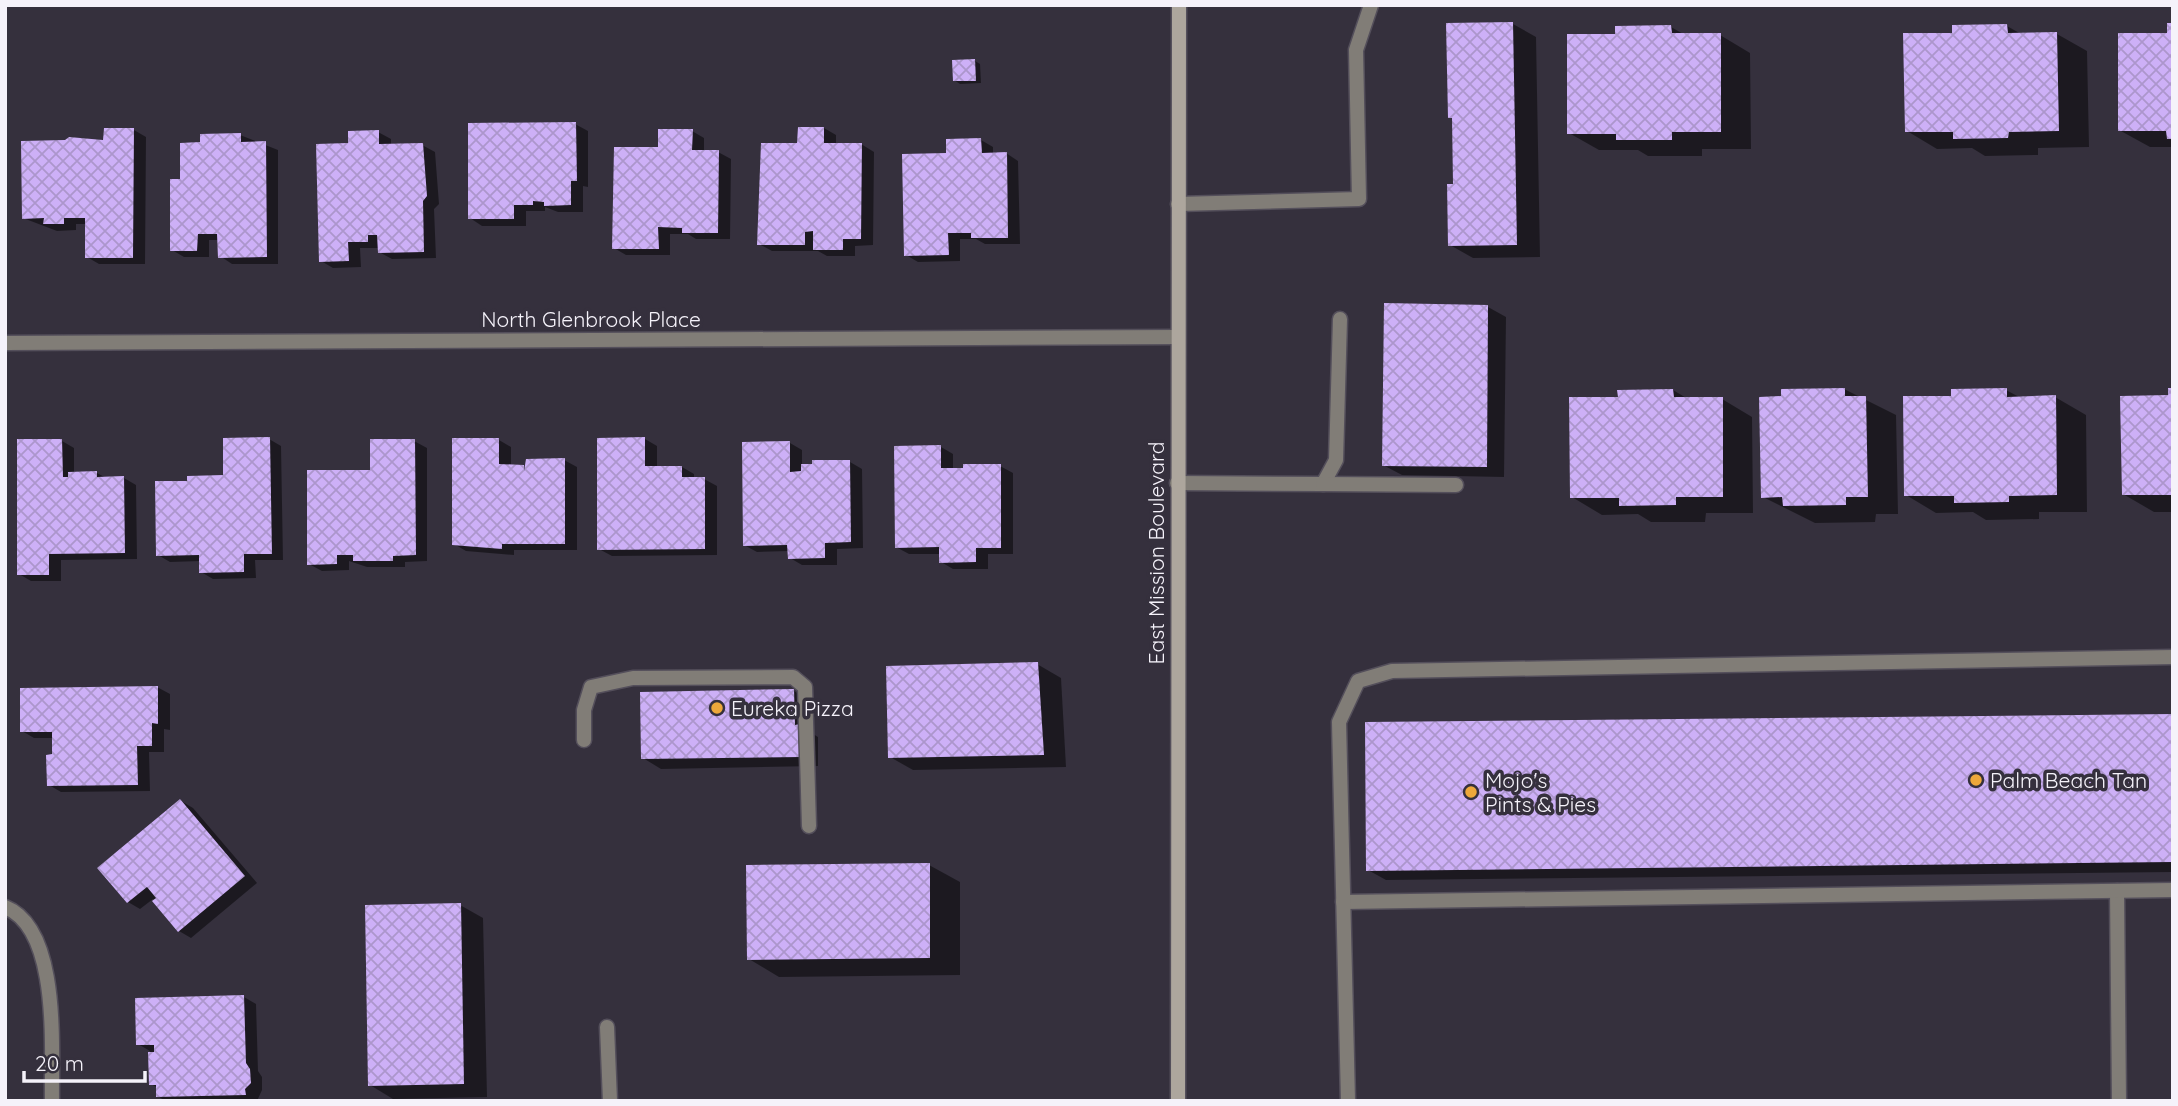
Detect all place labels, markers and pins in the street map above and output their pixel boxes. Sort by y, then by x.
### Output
place label: Eureka Pizza [731,695,854,721]
marker: Eureka Pizza [709,700,725,716]
place label: Mojo's Pints & Pies [1485,767,1596,817]
place label: Palm Beach Tan [1990,767,2147,793]
marker: Palm Beach Tan [1968,772,1984,788]
marker: Mojo's Pints & Pies [1463,784,1479,800]

